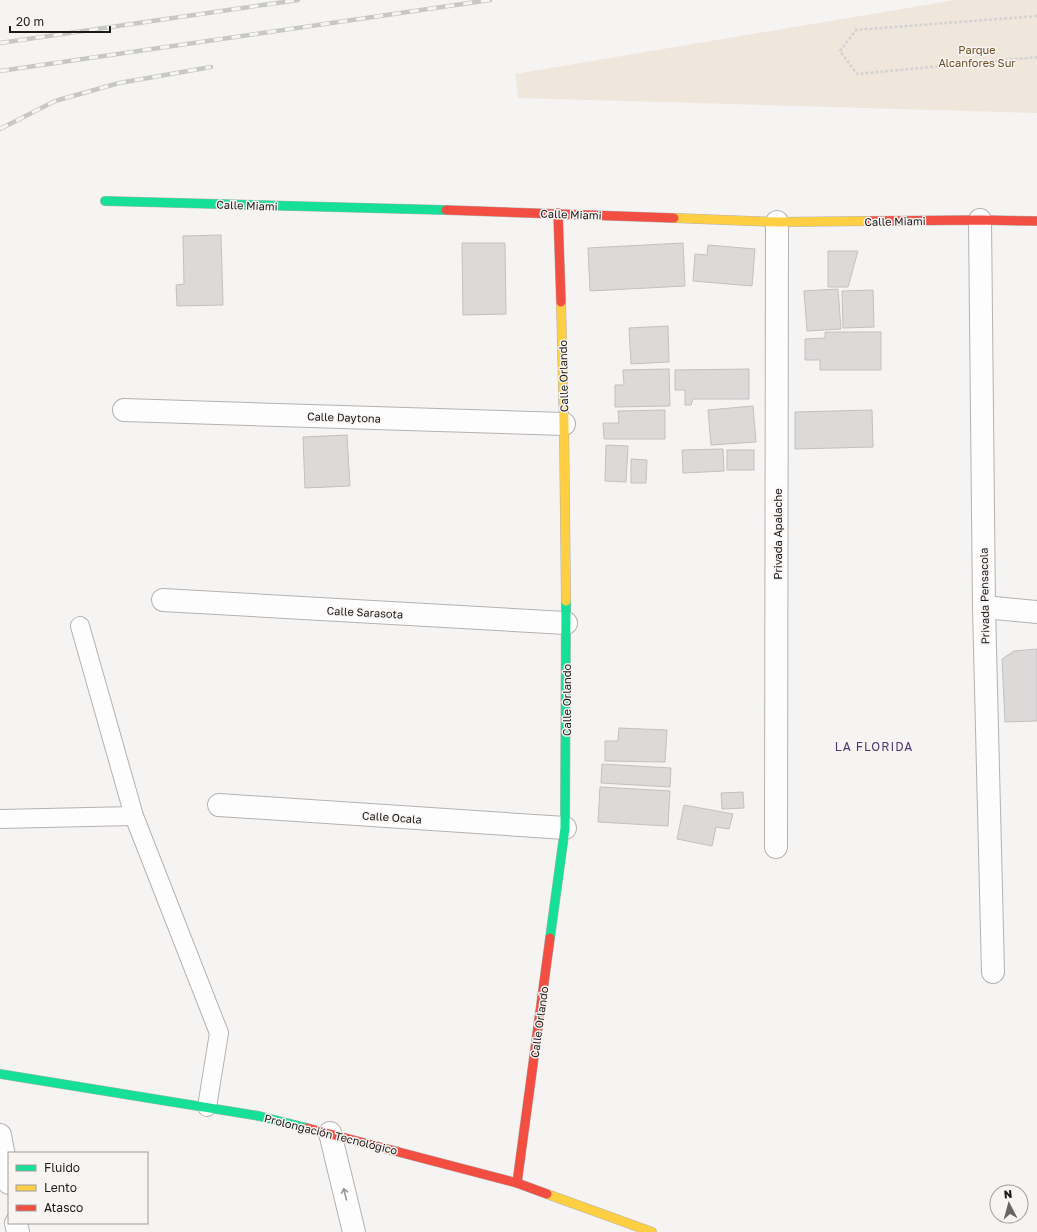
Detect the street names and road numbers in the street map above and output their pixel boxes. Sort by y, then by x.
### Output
street label: Calle Miami [216,197,278,213]
street label: Calle Miami [540,206,602,222]
street label: Calle Miami [864,214,926,228]
street label: Calle Orlando [556,339,570,412]
street label: Calle Daytona [307,409,381,425]
street label: Privada Apalache [771,488,784,580]
street label: Privada Pensacola [977,547,991,645]
street label: Calle Sarasota [326,604,404,620]
street label: Calle Orlando [560,664,573,736]
street label: Calle Ocala [362,808,422,826]
street label: Calle Orlando [528,985,551,1059]
street label: Prolongación Tecnológico [263,1111,399,1157]

